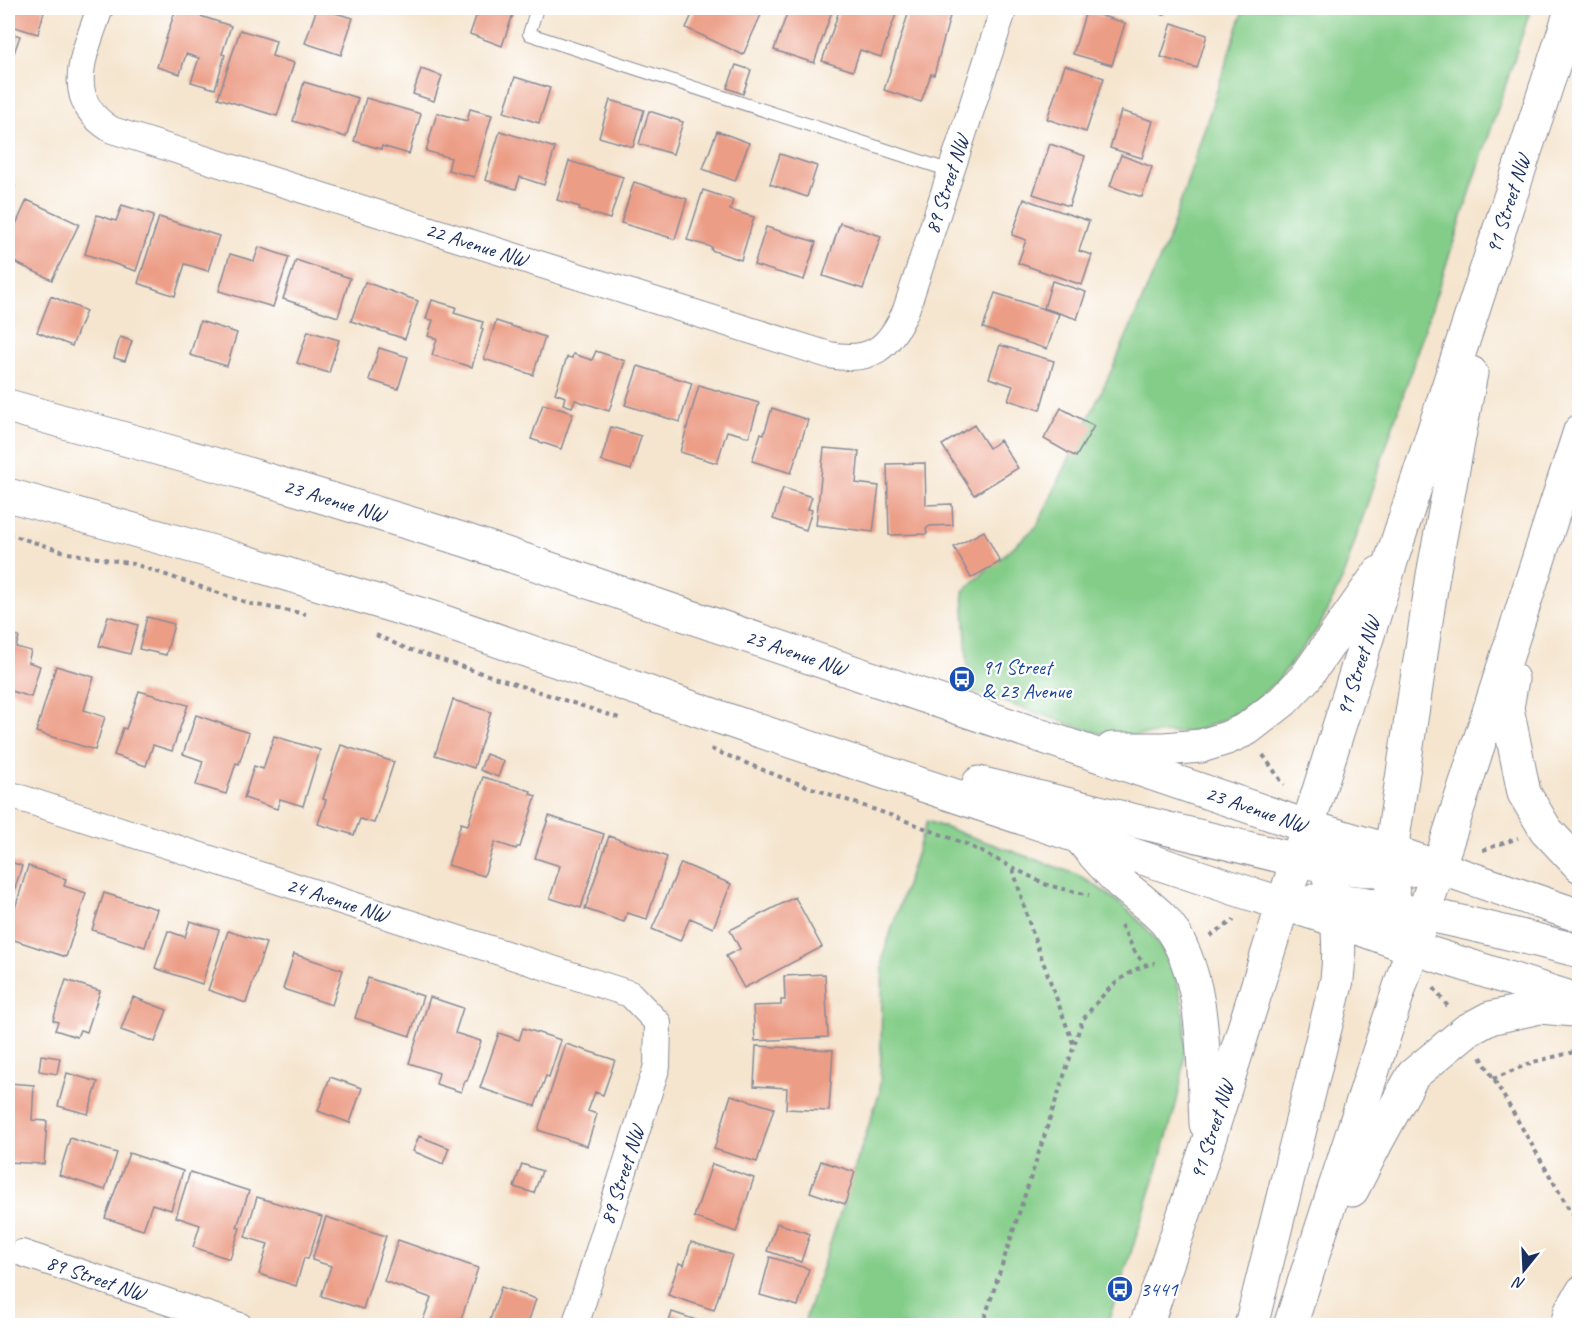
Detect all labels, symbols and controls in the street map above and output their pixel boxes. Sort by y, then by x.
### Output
street label: 89 Street NW [919,130,976,237]
street label: 91 Street NW [1480,149,1537,257]
street label: 22 Avenue NW [423,216,532,273]
street label: 23 Avenue NW [281,473,390,529]
street label: 91 Street NW [1330,612,1386,719]
street label: 23 Avenue NW [742,623,852,682]
place label: 91 Street & 23 Avenue [982,654,1072,704]
bus stop icon: 91 Street & 23 Avenue [947,664,977,694]
street label: 23 Avenue NW [1202,780,1312,839]
street label: 24 Avenue NW [283,871,393,929]
street label: 91 Street NW [1184,1075,1240,1183]
street label: 89 Street NW [594,1120,651,1228]
north arrow [1494,1240,1554,1300]
street label: 89 Street NW [43,1249,151,1307]
text: N [1509,1271,1527,1294]
bus stop icon: 3441 [1105,1274,1135,1304]
place label: 3441 [1140,1276,1179,1302]

